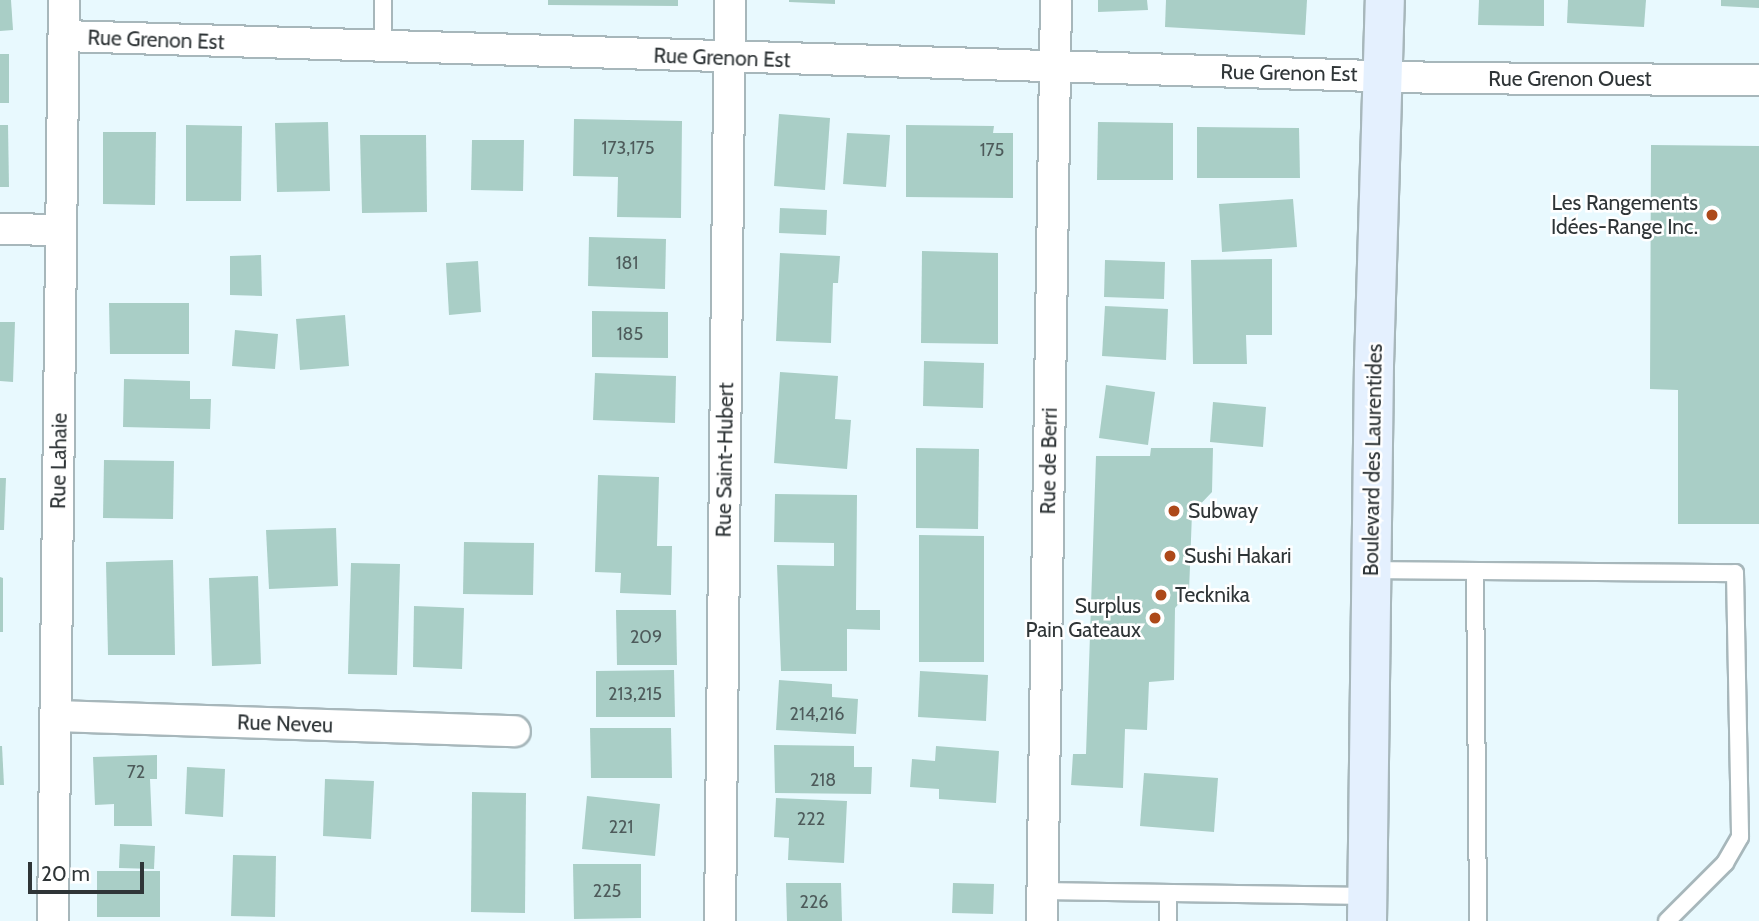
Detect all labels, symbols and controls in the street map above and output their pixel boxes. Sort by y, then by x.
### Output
street label: Rue Grenon Est [87,25,225,55]
street label: Rue Grenon Est [653,43,791,73]
street label: Rue Grenon Est [1220,59,1358,87]
street label: Rue Grenon Ouest [1488,66,1652,92]
house number: 173,175 [602,137,654,159]
house number: 175 [980,139,1004,161]
place label: Les Rangements Idées-Range Inc. [1551,190,1698,240]
marker: Les Rangements Idées-Range Inc. [1704,207,1720,223]
house number: 181 [616,252,638,274]
house number: 185 [617,323,643,345]
street label: Boulevard des Laurentides [1358,344,1388,576]
street label: Rue Saint-Hubert [711,382,739,538]
street label: Rue de Berri [1035,407,1063,515]
street label: Rue Lahaie [46,413,72,509]
place label: Subway [1188,498,1258,524]
marker: Subway [1166,503,1182,519]
place label: Sushi Hakari [1184,543,1292,569]
marker: Sushi Hakari [1162,548,1178,564]
place label: Tecknika [1175,582,1250,608]
marker: Tecknika [1153,587,1169,603]
place label: Surplus Pain Gateaux [1026,593,1141,643]
marker: Surplus Pain Gateaux [1147,610,1163,626]
house number: 209 [630,626,662,648]
house number: 213,215 [608,683,662,705]
house number: 214,216 [790,703,844,725]
street label: Rue Neveu [237,710,333,738]
house number: 72 [127,761,145,783]
house number: 218 [810,769,836,791]
house number: 222 [797,808,825,830]
house number: 221 [609,816,633,838]
scale bar [32,848,147,892]
text: 20 m [41,861,90,886]
house number: 225 [593,880,621,902]
house number: 226 [799,891,829,913]

